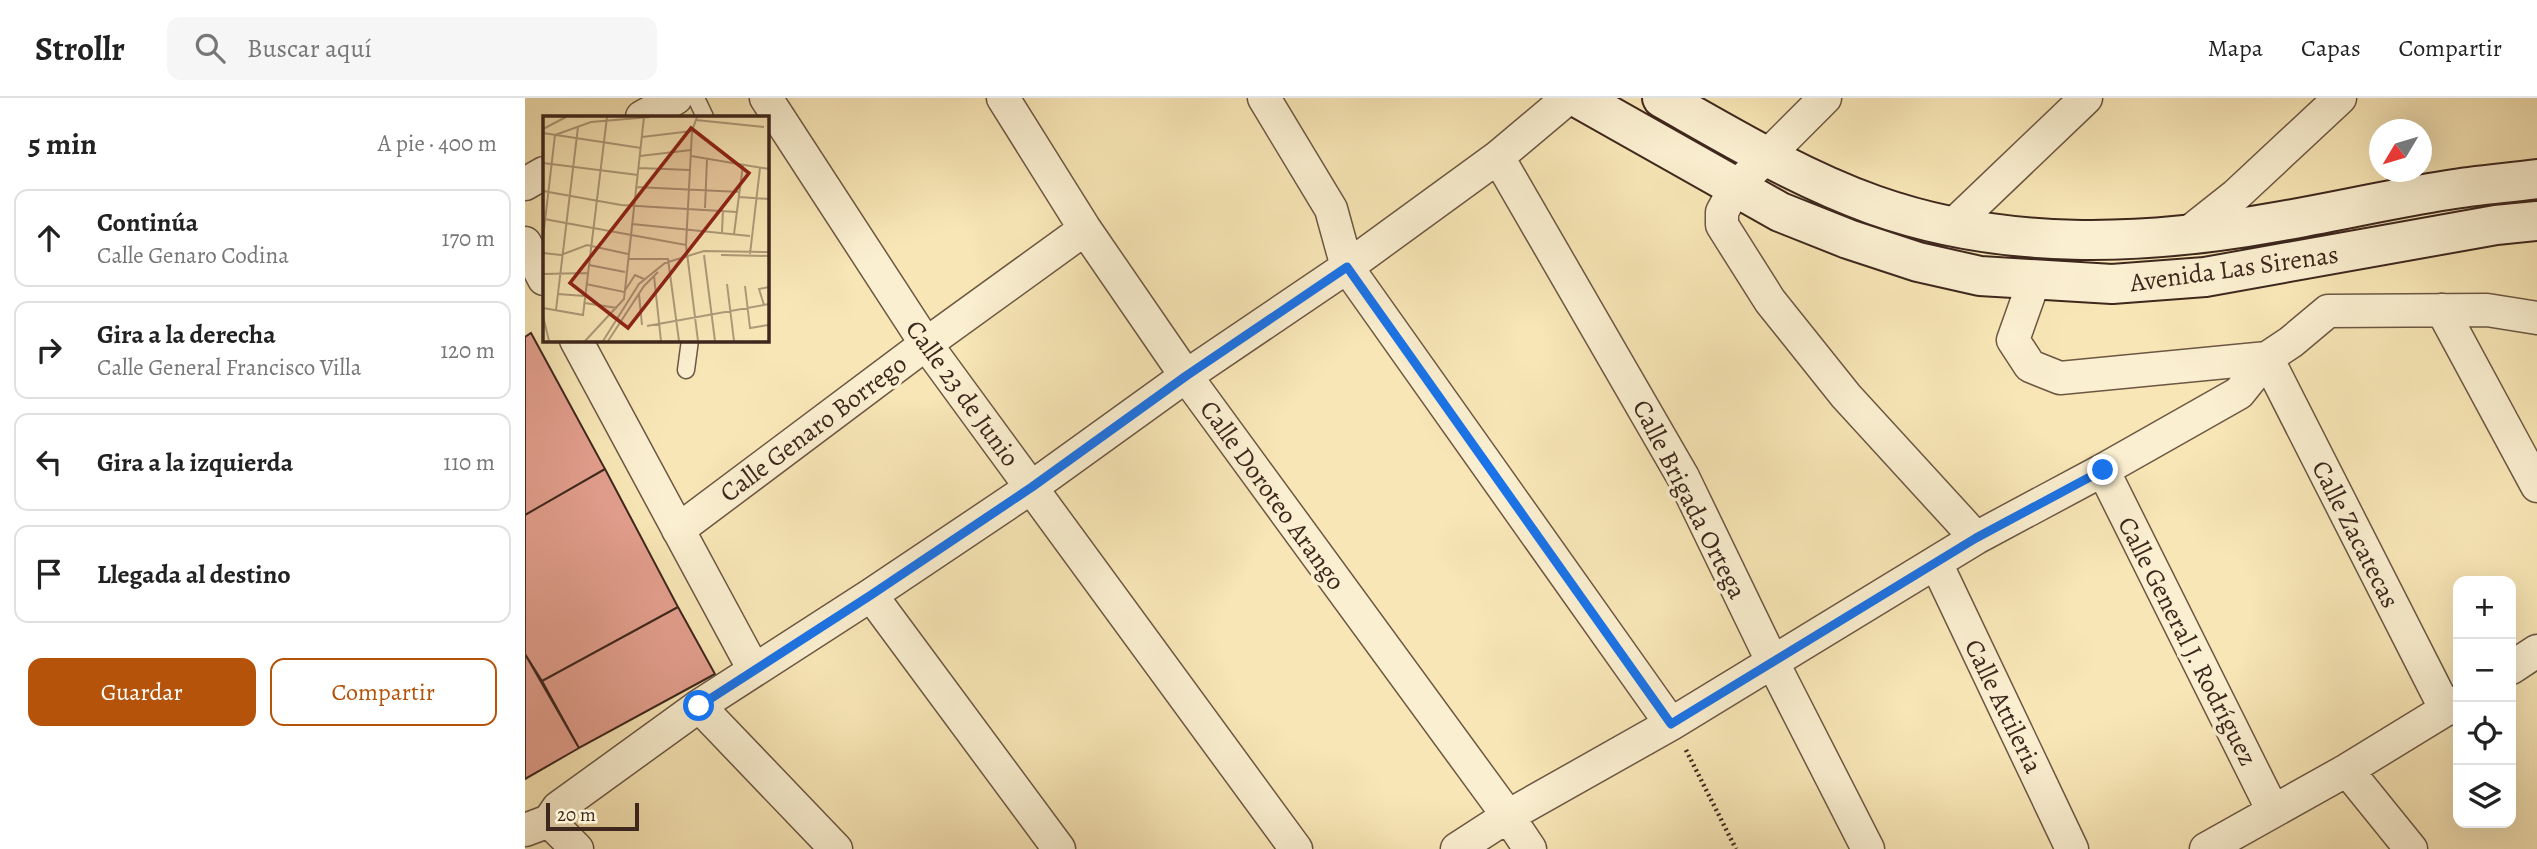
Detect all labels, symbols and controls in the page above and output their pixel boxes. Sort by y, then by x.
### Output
search box [167,17,657,80]
text: Strollr [35,26,125,71]
icon: search [191,29,229,67]
text: Buscar aquí [247,31,372,66]
text: Mapa [2208,32,2263,64]
text: Capas [2301,32,2361,64]
text: Compartir [2399,32,2502,64]
inset map [543,116,768,341]
north arrow [2369,119,2432,182]
text: 5 min [28,124,97,164]
text: A pie · 400 m [378,128,497,159]
text: Continúa [97,205,198,240]
icon: ahead [30,219,68,257]
text: 170 m [442,223,495,254]
street label: Avenida Las Sirenas [2127,237,2341,301]
text: Calle Genaro Codina [97,240,289,271]
street label: Calle 23 de Junio [898,313,1028,474]
text: Gira a la derecha [97,317,276,352]
icon: right [30,331,68,369]
text: 120 m [440,335,495,366]
street label: Calle Genaro Borrego [713,346,914,510]
text: Calle General Francisco Villa [97,352,361,383]
street label: Calle Doroteo Arango [1192,393,1353,597]
street label: Calle Brigada Ortega [1624,394,1755,605]
icon: left [30,443,68,481]
text: Gira a la izquierda [97,445,293,480]
text: 110 m [443,447,495,478]
route end [2087,454,2118,485]
street label: Calle Zacatecas [2303,454,2408,614]
street label: Calle General J. Rodríguez [2110,511,2266,772]
icon: arrive [30,555,68,593]
text: Llegada al destino [97,557,291,592]
map controls [2453,576,2516,828]
button: + [2453,576,2516,639]
street label: Calle Attileria [1956,633,2051,779]
button: − [2453,639,2516,702]
button: Guardar [28,658,256,726]
button: Compartir [270,658,497,726]
route start [683,690,714,721]
button: locate [2453,702,2516,765]
button: layers [2453,765,2516,828]
scale bar [546,800,639,832]
text: 20 m [557,802,596,828]

